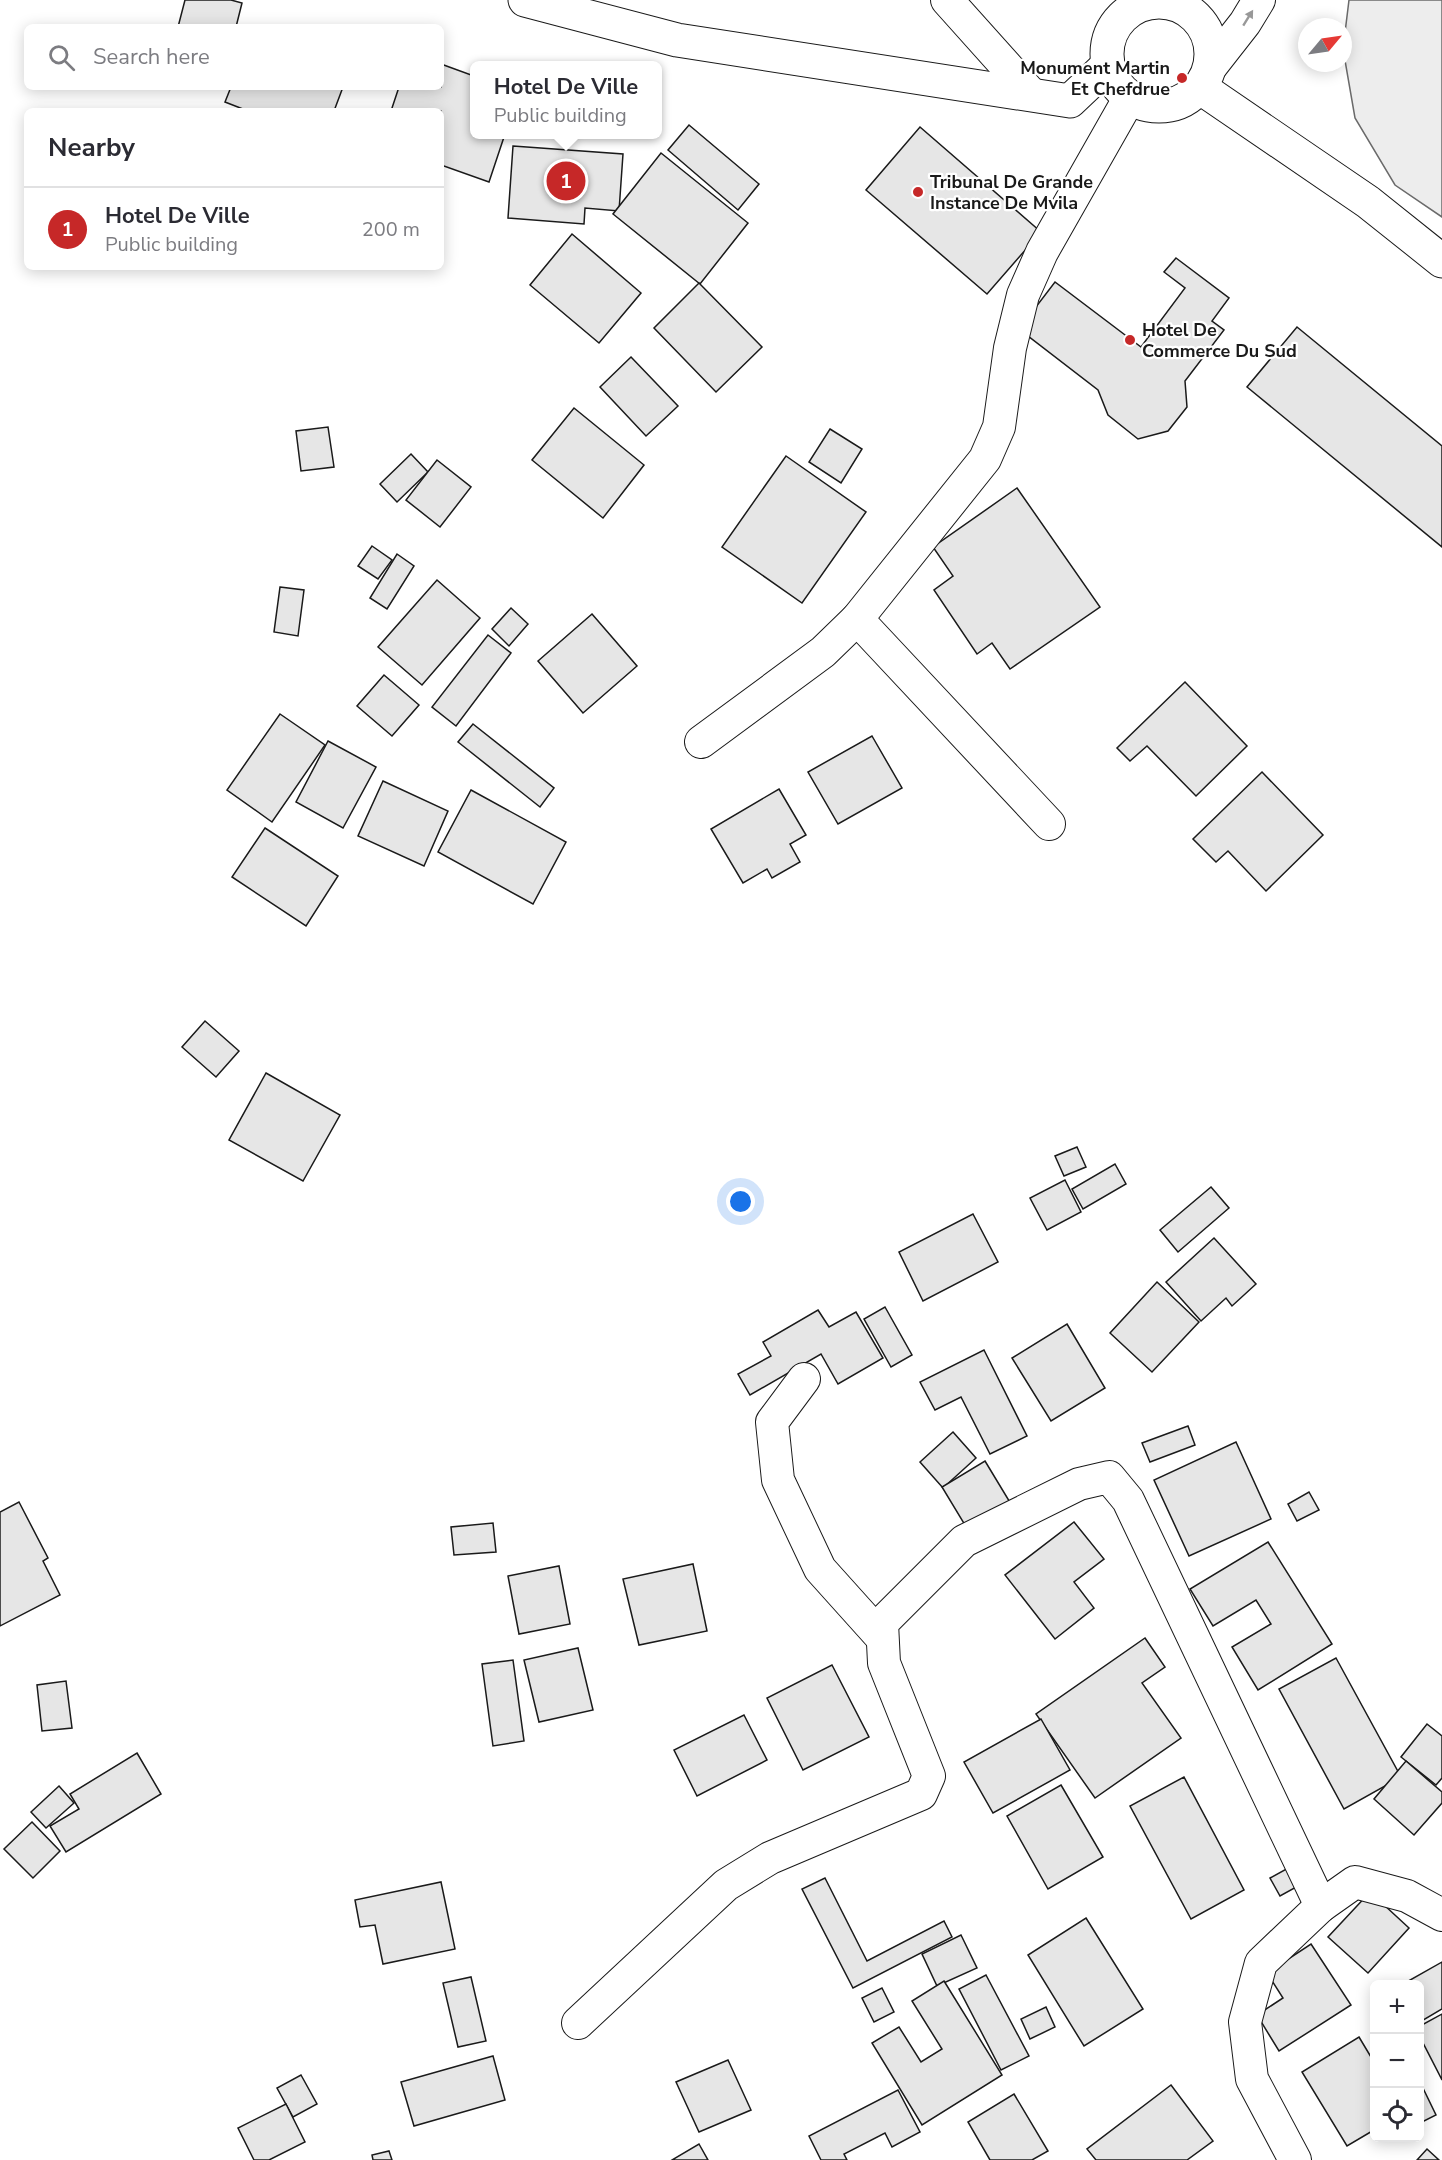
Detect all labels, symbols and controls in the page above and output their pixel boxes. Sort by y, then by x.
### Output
one-way arrow [1242,10,1253,26]
north arrow [1298,18,1352,72]
search box [24,24,444,90]
icon: search [45,41,78,74]
text: Search here [93,42,210,72]
place label: Monument Martin Et Chefdrue [1020,56,1170,101]
popup [470,61,662,139]
marker: Monument Martin Et Chefdrue [1175,71,1189,85]
text: Hotel De Ville [494,72,638,102]
text: Public building [494,102,627,129]
text: Nearby [48,130,135,165]
pin: 1 [546,158,586,204]
place label: Tribunal De Grande Instance De Mvila [930,170,1093,215]
marker: Tribunal De Grande Instance De Mvila [911,185,925,199]
text: Hotel De Ville [105,201,250,231]
text: 1 [62,216,74,243]
text: 200 m [362,216,420,243]
text: Public building [105,231,238,258]
place label: Hotel De Commerce Du Sud [1142,318,1297,363]
marker: Hotel De Commerce Du Sud [1123,333,1137,347]
your location [726,1187,755,1216]
map controls [1370,1980,1424,2142]
button: + [1370,1980,1424,2034]
button: − [1370,2034,1424,2088]
button: locate [1370,2088,1424,2142]

